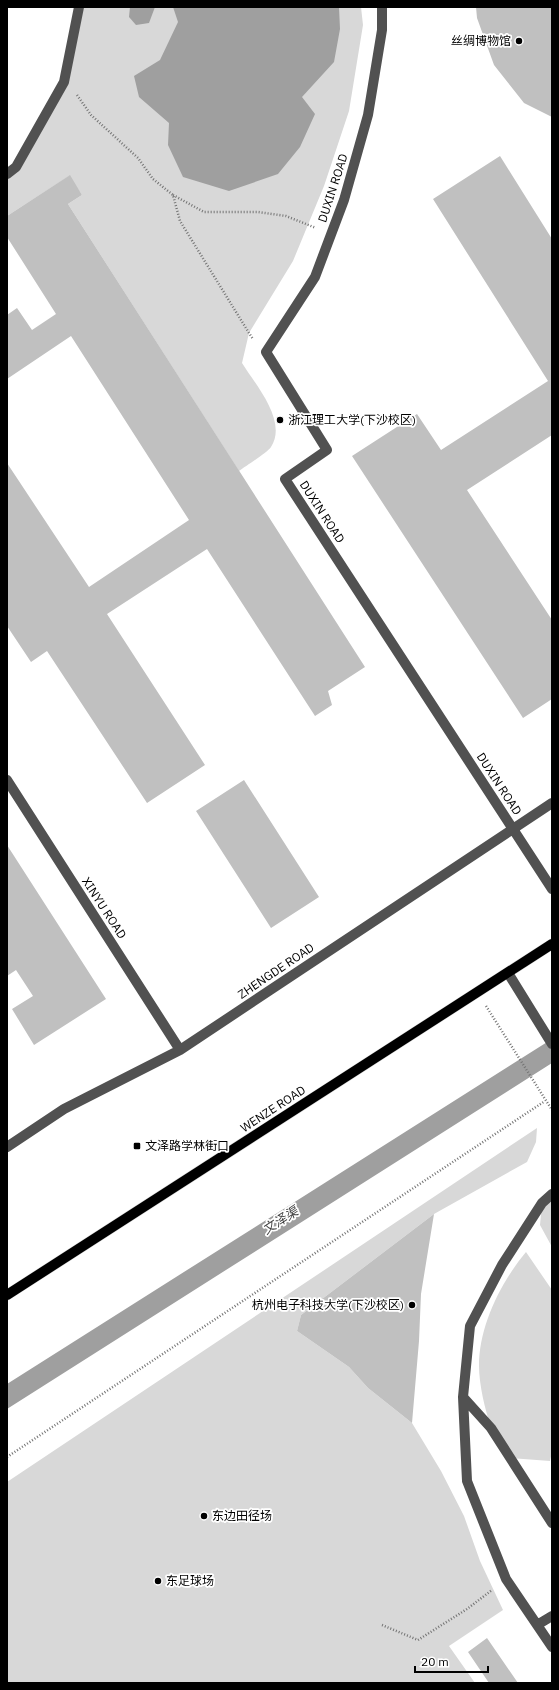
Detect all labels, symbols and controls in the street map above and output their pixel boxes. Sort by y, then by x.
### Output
place label: 丝绸博物馆 [451,33,511,48]
marker: 丝绸博物馆 [514,36,524,46]
street label: DUXIN ROAD [314,152,351,224]
place label: 浙江理工大学(下沙校区) [288,412,416,427]
marker: 浙江理工大学(下沙校区) [275,415,285,425]
street label: DUXIN ROAD [297,478,348,546]
street label: DUXIN ROAD [474,750,525,818]
street label: XINYU ROAD [79,874,130,941]
street label: ZHENGDE ROAD [235,940,317,1002]
street label: WENZE ROAD [237,1082,308,1135]
place label: 文泽路学林街口 [145,1138,229,1153]
marker: 文泽路学林街口 [132,1141,142,1151]
water label: 文泽渠 [259,1202,303,1238]
place label: 杭州电子科技大学(下沙校区) [252,1297,404,1312]
marker: 杭州电子科技大学(下沙校区) [407,1300,417,1310]
place label: 东边田径场 [212,1508,272,1523]
marker: 东边田径场 [199,1511,209,1521]
place label: 东足球场 [166,1573,214,1588]
marker: 东足球场 [153,1576,163,1586]
scale bar [415,1648,488,1674]
text: 20 m [421,1654,449,1669]

